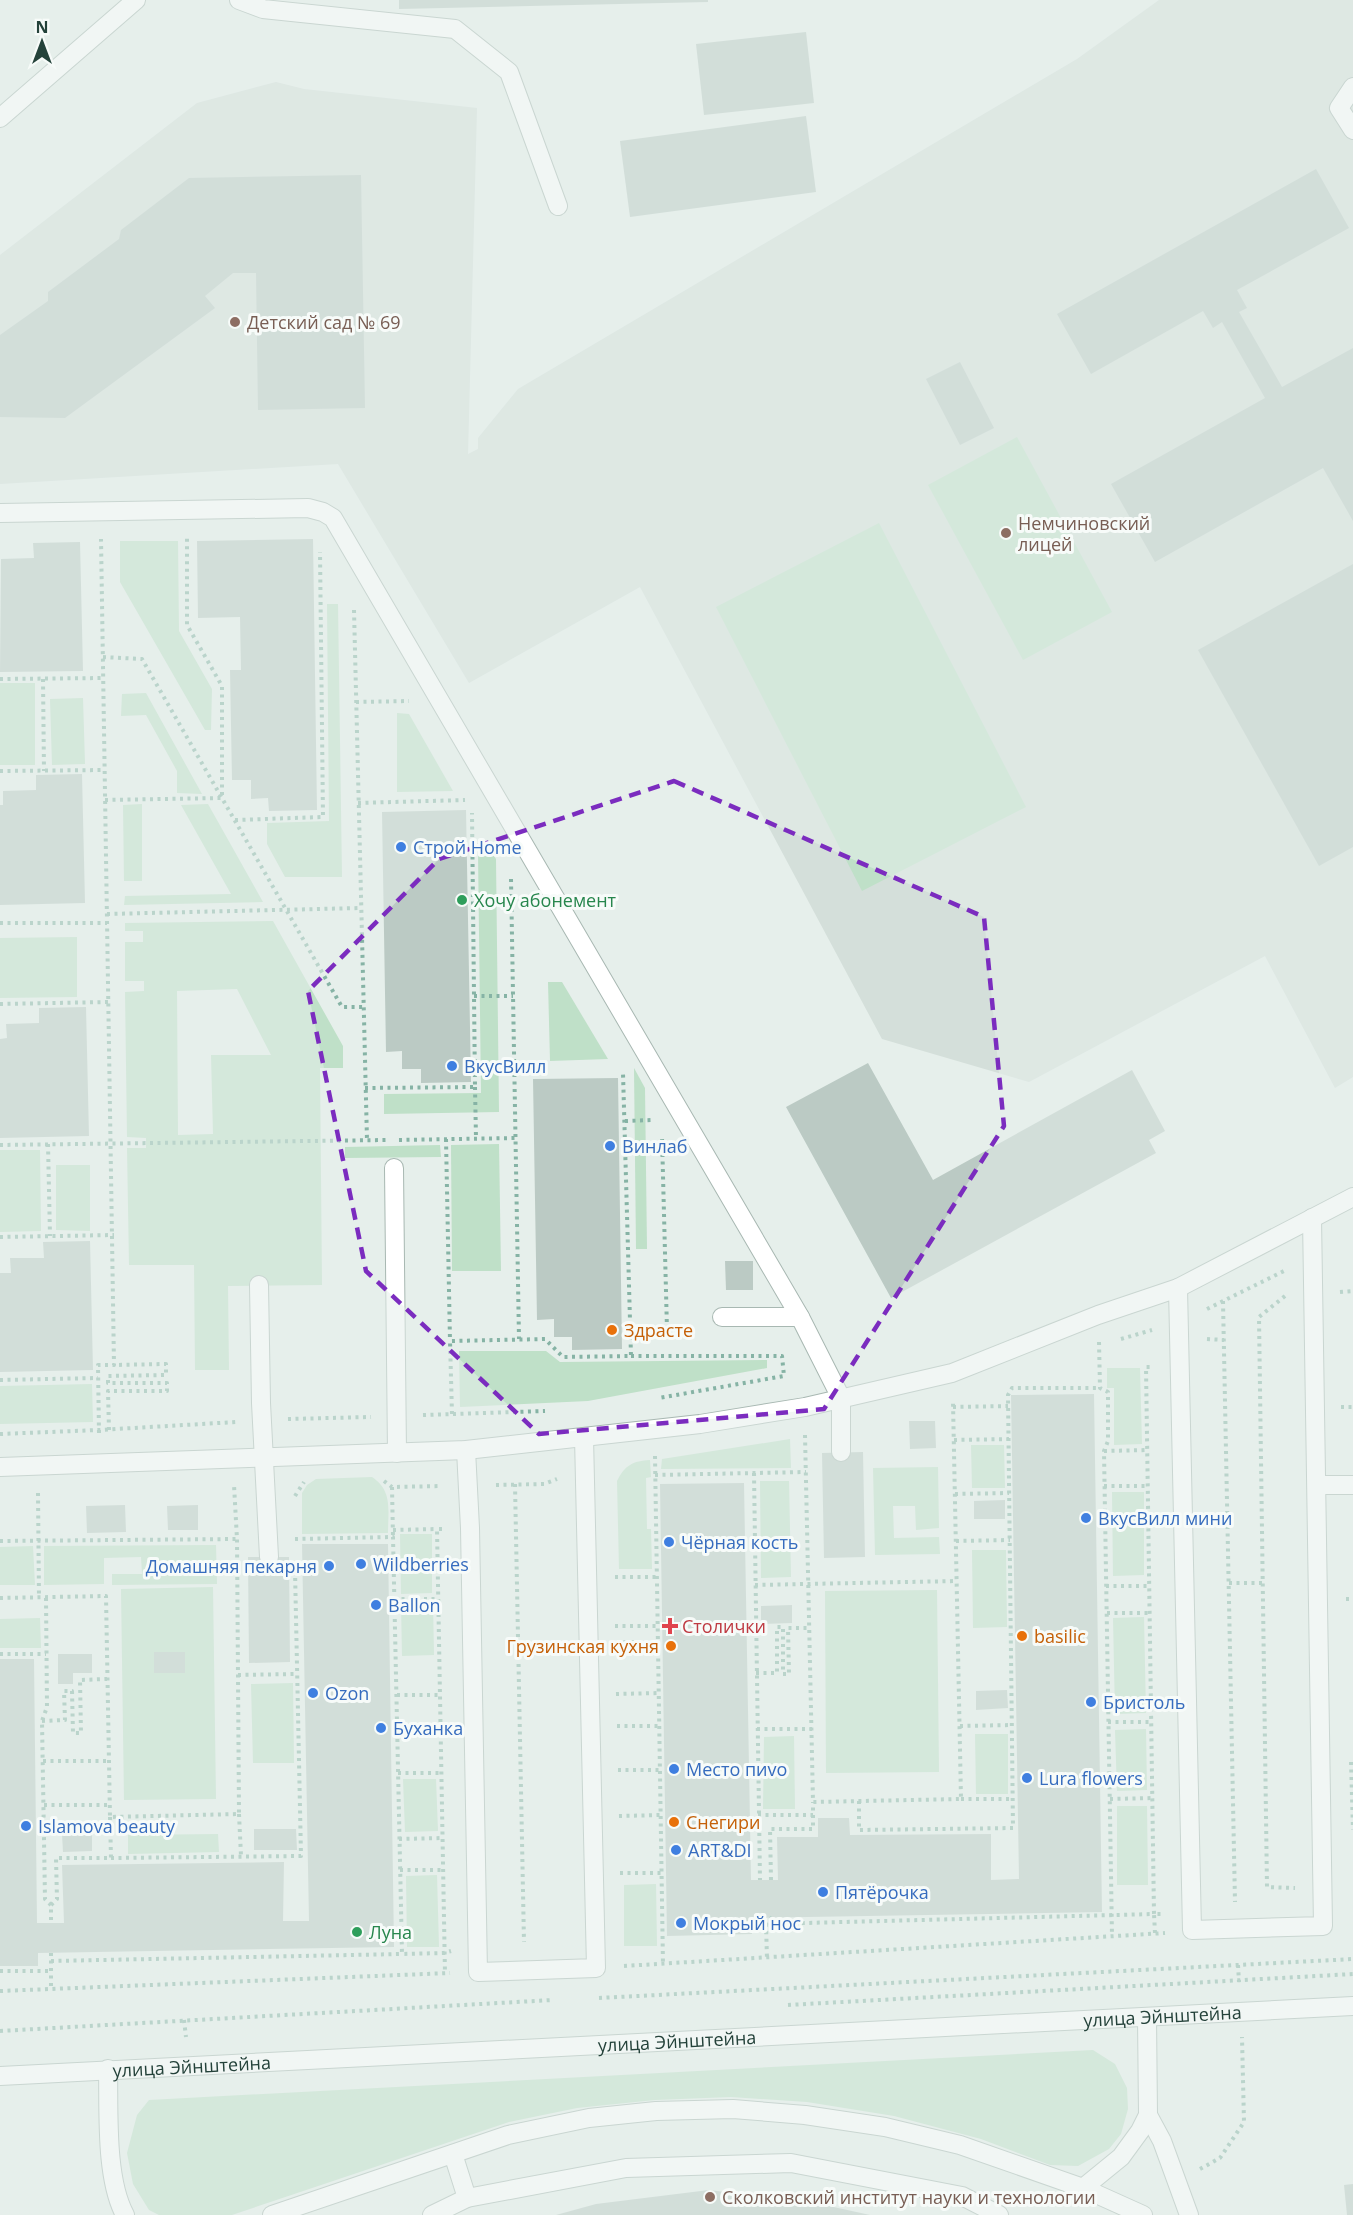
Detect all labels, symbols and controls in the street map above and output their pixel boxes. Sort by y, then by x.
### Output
north arrow [12,12,72,72]
text: N [35,16,49,38]
place label: Детский сад № 69 [247,310,401,334]
marker: Детский сад № 69 [228,315,242,329]
place label: Немчиновский лицей [1018,511,1150,556]
marker: Немчиновский лицей [999,526,1013,540]
place label: Строй Home [413,835,522,859]
marker: Строй Home [394,840,408,854]
place label: Хочу абонемент [474,888,617,912]
marker: Хочу абонемент [455,893,469,907]
place label: ВкусВилл [464,1054,546,1078]
marker: ВкусВилл [445,1059,459,1073]
place label: Винлаб [622,1134,687,1158]
marker: Винлаб [603,1139,617,1153]
place label: Здрасте [624,1318,693,1342]
marker: Здрасте [605,1323,619,1337]
place label: ВкусВилл мини [1098,1506,1232,1530]
marker: ВкусВилл мини [1079,1511,1093,1525]
place label: Чёрная кость [681,1530,798,1554]
marker: Чёрная кость [662,1535,676,1549]
place label: Wildberries [373,1552,469,1576]
place label: Домашняя пекарня [146,1554,317,1578]
marker: Wildberries [354,1557,368,1571]
marker: Домашняя пекарня [322,1559,336,1573]
place label: Ballon [388,1593,441,1617]
marker: Ballon [369,1598,383,1612]
place label: Столички [682,1614,766,1638]
marker: Столички [663,1619,677,1633]
place label: basilic [1034,1624,1086,1648]
marker: basilic [1015,1629,1029,1643]
place label: Грузинская кухня [506,1634,659,1658]
marker: Грузинская кухня [664,1639,678,1653]
place label: Ozon [325,1681,369,1705]
marker: Ozon [306,1686,320,1700]
place label: Бристоль [1103,1690,1185,1714]
marker: Бристоль [1084,1695,1098,1709]
place label: Буханка [393,1716,463,1740]
marker: Буханка [374,1721,388,1735]
place label: Место пиvo [686,1757,787,1781]
marker: Место пиvo [667,1762,681,1776]
place label: Lura flowers [1039,1766,1143,1790]
marker: Lura flowers [1020,1771,1034,1785]
place label: Снегири [686,1810,761,1834]
place label: Islamova beauty [38,1814,176,1838]
marker: Снегири [667,1815,681,1829]
marker: Islamova beauty [19,1819,33,1833]
place label: ART&DI [688,1838,752,1862]
marker: ART&DI [669,1843,683,1857]
place label: Пятёрочка [835,1880,929,1904]
marker: Пятёрочка [816,1885,830,1899]
place label: Мокрый нос [693,1911,801,1935]
marker: Мокрый нос [674,1916,688,1930]
place label: Луна [369,1920,412,1944]
marker: Луна [350,1925,364,1939]
street label: улица Эйнштейна [1083,2000,1242,2032]
street label: улица Эйнштейна [597,2025,757,2057]
street label: улица Эйнштейна [112,2050,271,2082]
place label: Сколковский институт науки и технологии [722,2185,1096,2209]
marker: Сколковский институт науки и технологии [703,2190,717,2204]

